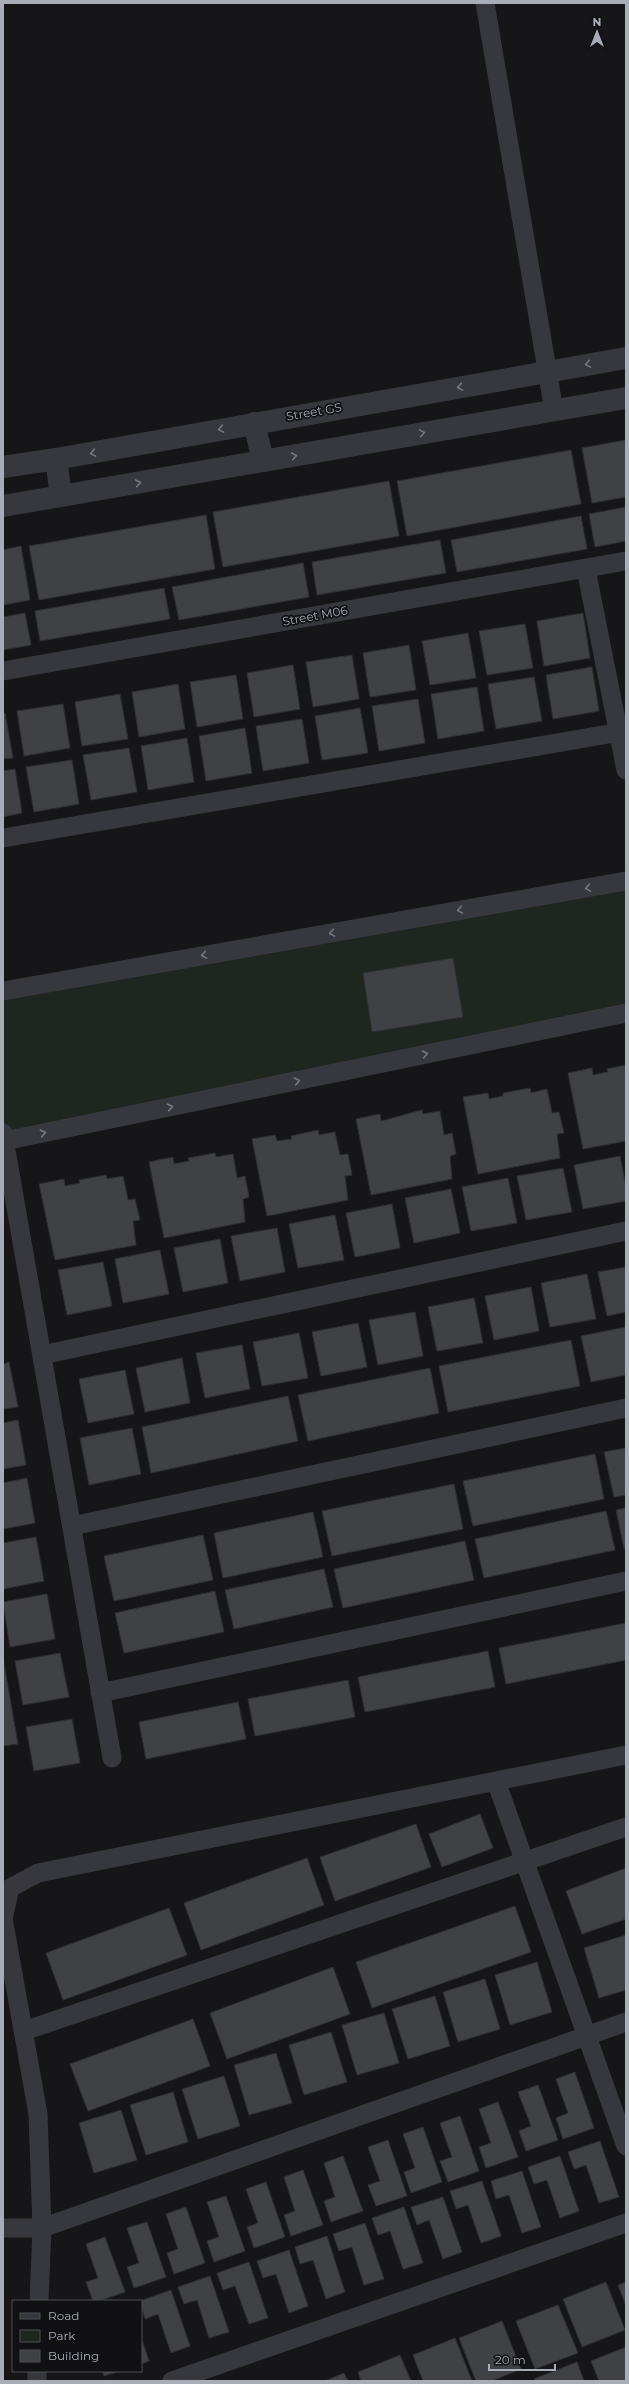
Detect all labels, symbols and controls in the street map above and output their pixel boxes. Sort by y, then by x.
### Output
north arrow [577,12,617,52]
text: N [593,15,601,29]
one-way arrow [584,360,591,368]
one-way arrow [456,382,463,391]
street label: Street GS [285,399,343,424]
one-way arrow [218,424,224,433]
one-way arrow [419,430,425,438]
one-way arrow [90,448,96,456]
one-way arrow [291,452,297,460]
one-way arrow [135,479,141,487]
street label: Street M06 [281,602,349,629]
one-way arrow [584,883,591,891]
one-way arrow [456,905,463,914]
one-way arrow [328,928,335,937]
one-way arrow [200,951,207,959]
one-way arrow [421,1051,428,1059]
one-way arrow [294,1077,300,1085]
one-way arrow [167,1103,173,1111]
one-way arrow [39,1130,46,1138]
legend [12,2300,142,2372]
text: Road [48,2308,79,2323]
text: Park [48,2328,76,2343]
scale bar [489,2346,555,2372]
text: Building [48,2348,99,2363]
text: 20 m [495,2352,526,2367]

